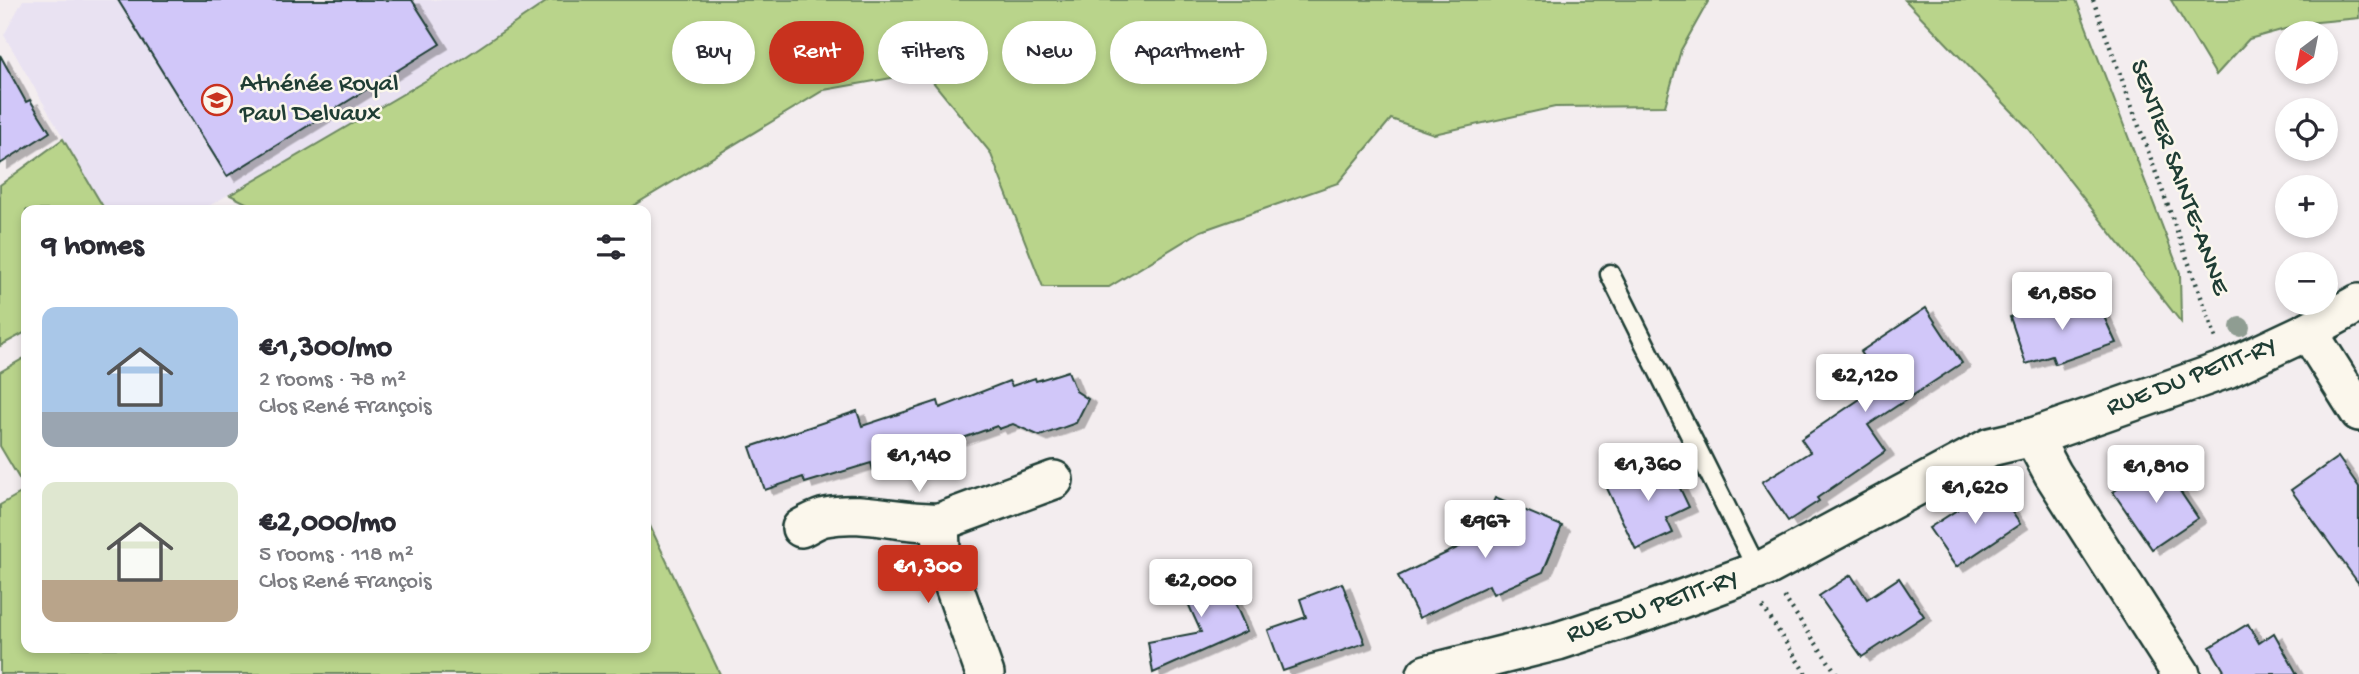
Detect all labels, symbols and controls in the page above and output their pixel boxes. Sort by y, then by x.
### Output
chip: Buy [672,21,755,84]
chip: Rent [769,21,864,84]
chip: Filters [878,21,988,84]
chip: New [1002,21,1096,84]
chip: Apartment [1110,21,1267,84]
north arrow [2275,21,2338,84]
map controls [2275,21,2338,315]
street label: SENTIER SAINTE-ANNE [2121,56,2235,301]
place label: Athénée Royal Paul Delvaux [239,70,399,131]
school or university icon: Athénée Royal Paul Delvaux [200,83,234,117]
button: locate [2275,98,2338,161]
button: + [2275,175,2338,238]
icon: filters [592,228,630,266]
text: 9 homes [42,230,144,265]
button: − [2275,252,2338,315]
pin: €1,850 [2005,272,2119,332]
text: €1,850 [2028,281,2096,308]
street label: RUE DU PETIT-RY [2103,331,2281,425]
text: €1,300/mo [259,332,392,367]
icon: home [98,335,182,419]
pin: €2,120 [1808,354,1922,414]
text: €2,120 [1832,363,1898,390]
text: 2 rooms · 78 m² [259,367,406,394]
text: Clos René François [259,394,431,421]
pin: €1,140 [862,434,976,494]
text: €1,140 [887,443,951,470]
pin: €1,360 [1591,444,1705,503]
pin: €1,810 [2099,446,2213,505]
text: €1,360 [1615,452,1681,479]
text: €1,810 [2123,454,2189,481]
pin: €1,620 [1918,466,2032,526]
text: €1,620 [1942,475,2008,502]
pin: €967 [1444,500,1526,560]
text: €2,000/mo [259,507,396,542]
text: €967 [1461,509,1509,536]
icon: home [98,510,182,594]
text: 5 rooms · 118 m² [259,542,414,569]
pin: €1,300 [871,546,985,605]
text: €1,300 [894,554,962,581]
pin: €2,000 [1144,560,1258,619]
street label: RUE DU PETIT-RY [1563,564,1743,652]
text: €2,000 [1165,568,1237,595]
text: Clos René François [259,569,431,596]

